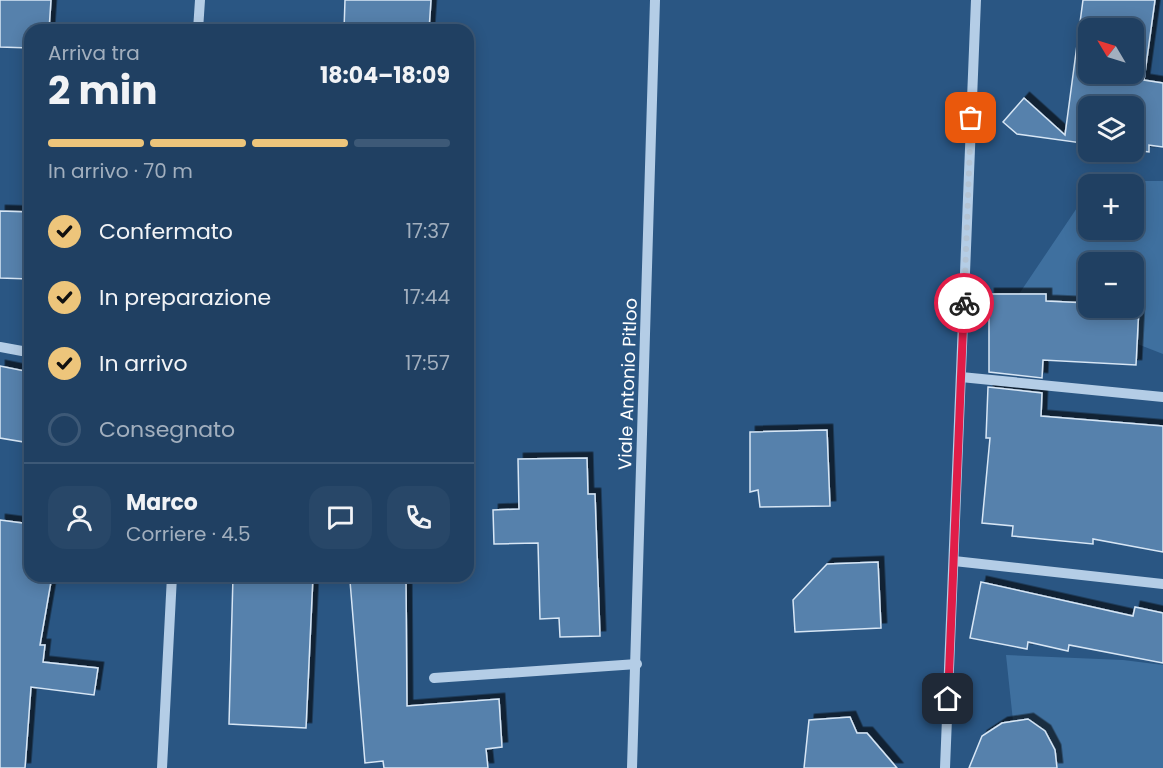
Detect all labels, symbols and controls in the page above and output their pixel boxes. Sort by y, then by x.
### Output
north arrow [1078,18,1144,84]
map controls [1078,18,1144,318]
text: Arriva tra [48,39,140,67]
text: 18:04–18:09 [320,60,450,91]
text: 2 min [48,63,158,118]
pin [945,92,996,143]
button: layers [1078,96,1144,162]
icon: bag [954,101,987,134]
text: In arrivo · 70 m [48,157,193,185]
button: + [1078,174,1144,240]
icon: check [48,215,81,248]
text: Confermato [99,216,233,247]
text: 17:37 [406,217,450,245]
button: − [1078,252,1144,318]
courier [934,273,994,333]
icon: check [48,281,81,314]
text: In preparazione [99,282,271,313]
text: 17:44 [403,283,450,311]
icon: bike [948,287,981,320]
street label: Viale Antonio Pitloo [612,298,643,470]
icon: check [48,347,81,380]
text: In arrivo [99,348,187,379]
text: 17:57 [405,349,450,377]
text: Consegnato [99,414,235,445]
button: person [48,486,111,549]
button: chat [309,486,372,549]
button: phone [387,486,450,549]
text: Marco [126,487,198,518]
text: Corriere · 4.5 [126,520,251,548]
pin [922,673,973,724]
icon: home [931,682,964,715]

